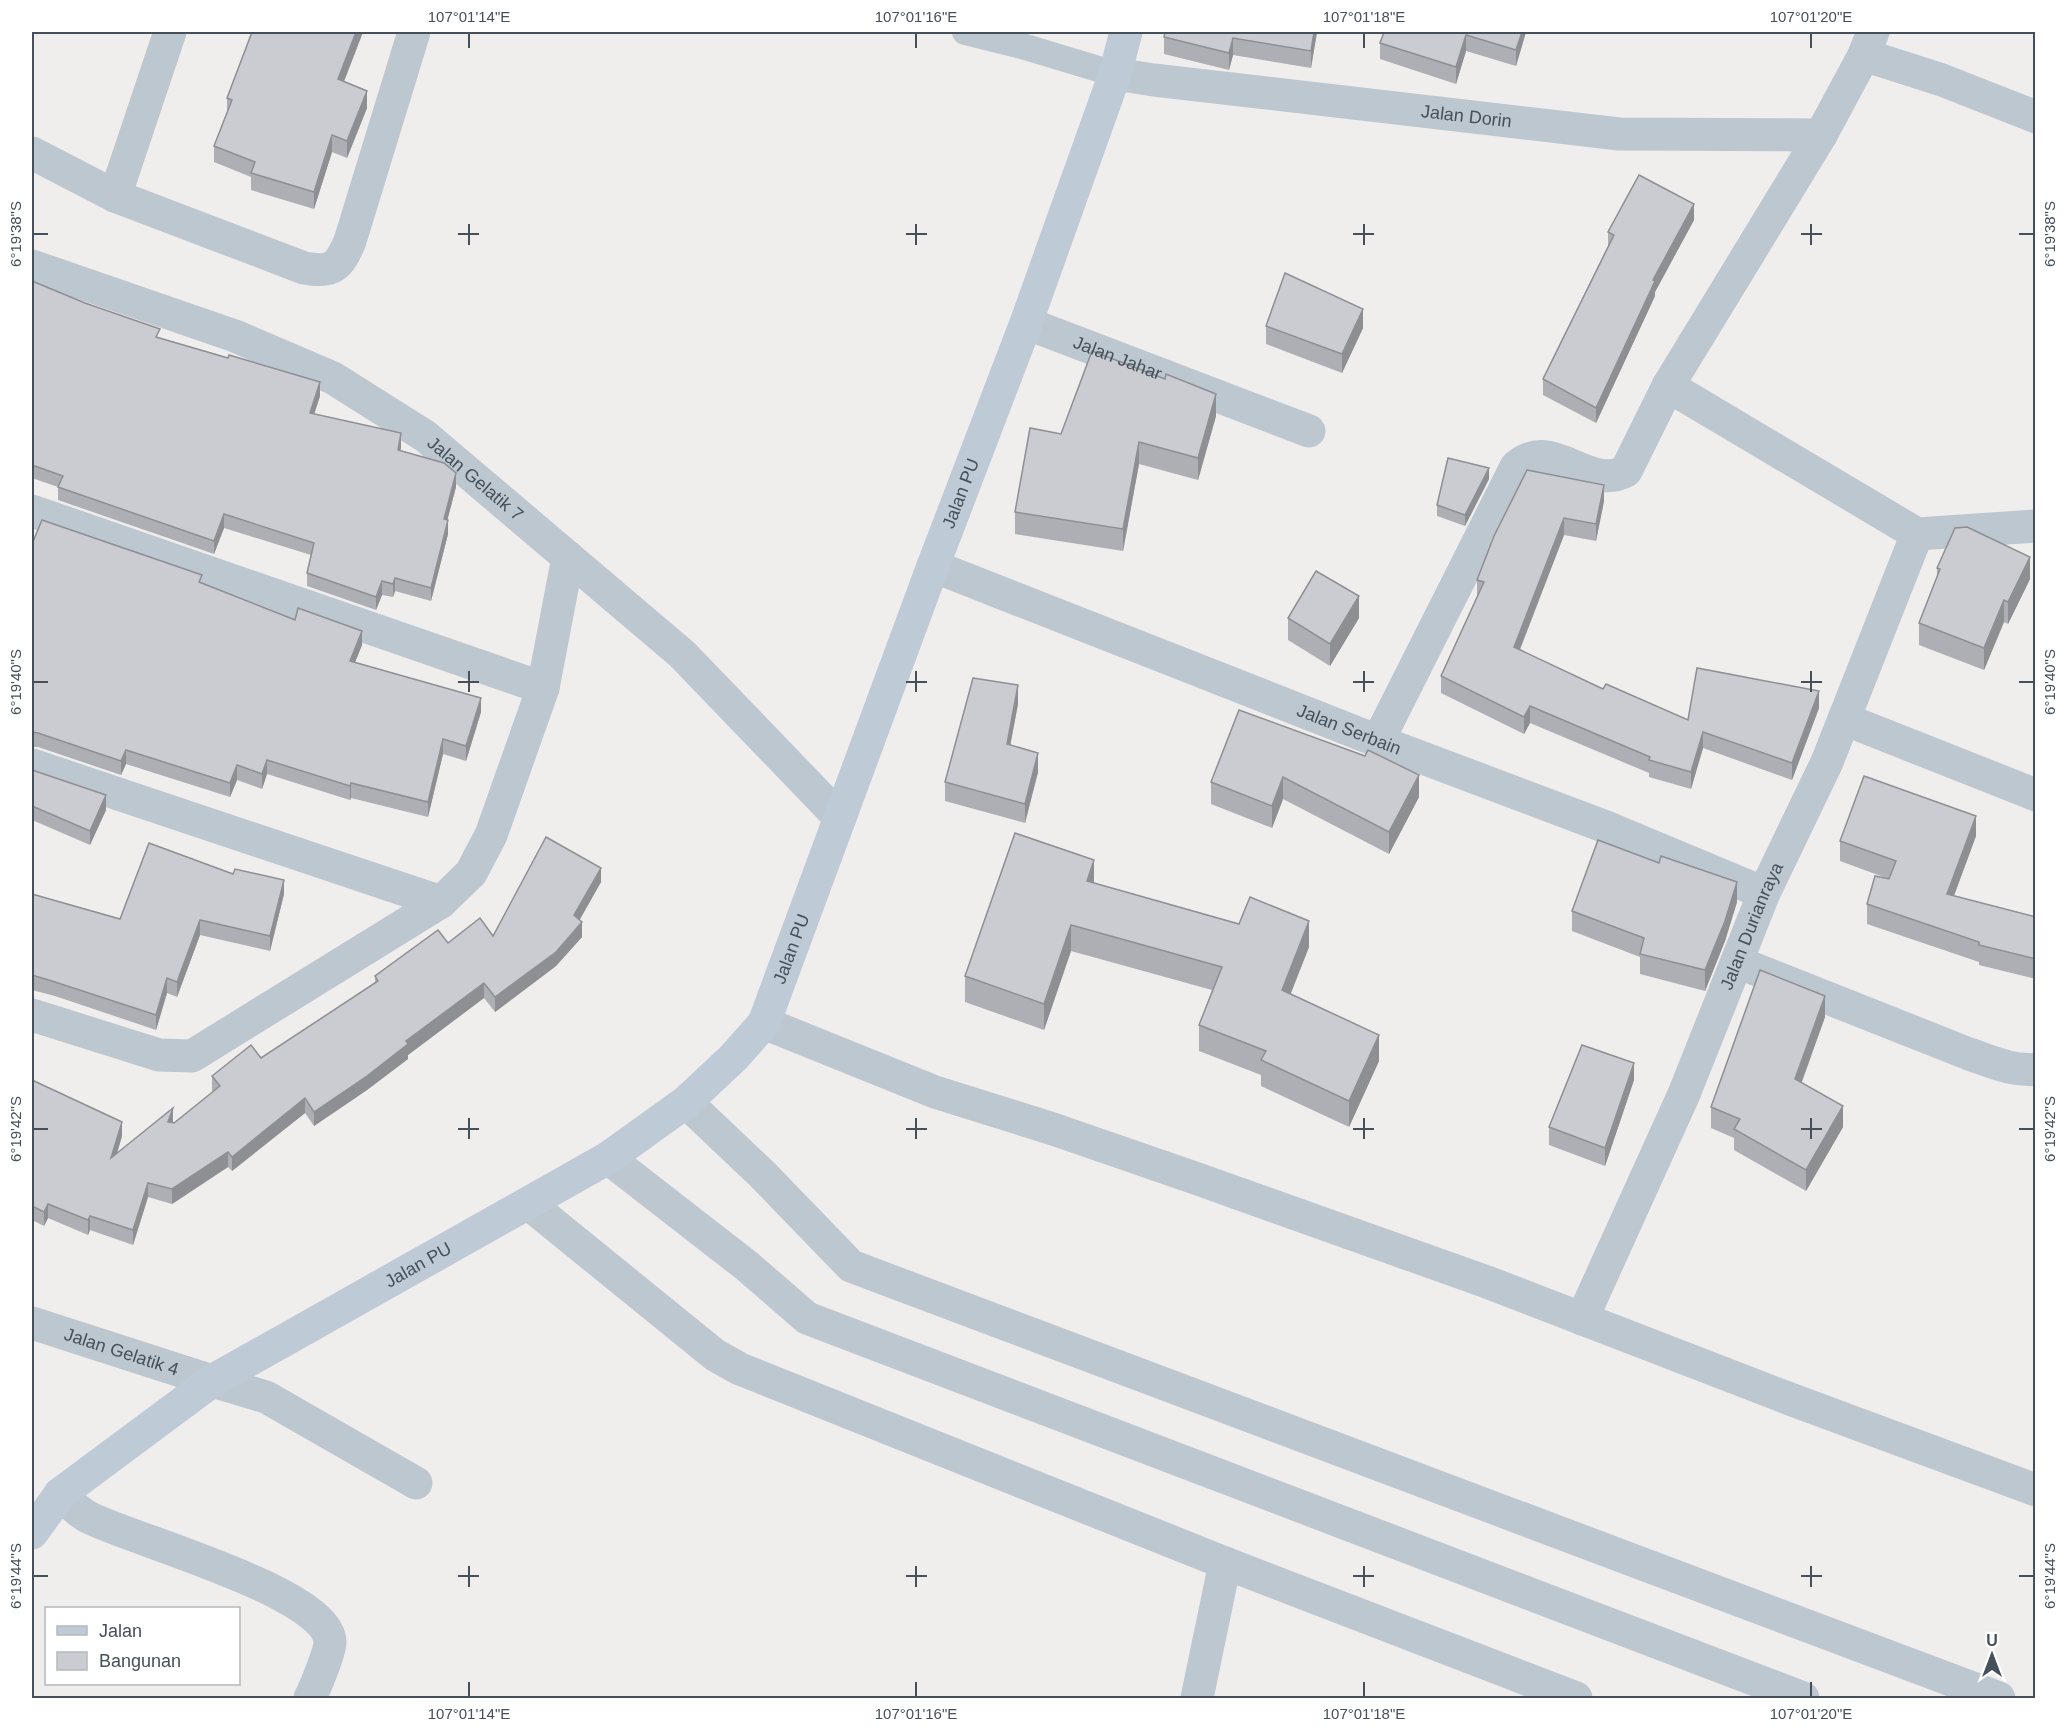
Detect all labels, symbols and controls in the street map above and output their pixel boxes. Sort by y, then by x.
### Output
text: 107°01'14"E [428,8,510,25]
text: 107°01'16"E [875,8,957,25]
text: 107°01'18"E [1323,8,1405,25]
text: 107°01'20"E [1770,8,1852,25]
street label: Jalan Dorin [1420,101,1513,131]
text: 6°19'38"S [7,201,24,267]
text: 6°19'38"S [2041,201,2058,267]
street label: Jalan Jahar [1070,332,1165,384]
street label: Jalan Gelatik 7 [423,432,527,525]
street label: Jalan PU [938,456,983,531]
text: 6°19'40"S [7,649,24,715]
text: 6°19'40"S [2041,649,2058,715]
street label: Jalan Serbain [1294,700,1404,759]
street label: Jalan Durianraya [1716,858,1788,993]
street label: Jalan PU [769,911,813,987]
text: 6°19'42"S [7,1096,24,1162]
text: 6°19'42"S [2041,1096,2058,1162]
street label: Jalan PU [381,1238,455,1292]
street label: Jalan Gelatik 4 [62,1324,181,1380]
text: 6°19'44"S [7,1543,24,1609]
text: 6°19'44"S [2041,1543,2058,1609]
legend [45,1607,240,1685]
text: Jalan [99,1621,142,1641]
north arrow [1962,1625,2022,1685]
text: U [1986,1632,1998,1649]
text: Bangunan [99,1651,181,1671]
text: 107°01'14"E [428,1705,510,1722]
text: 107°01'16"E [875,1705,957,1722]
text: 107°01'18"E [1323,1705,1405,1722]
text: 107°01'20"E [1770,1705,1852,1722]

